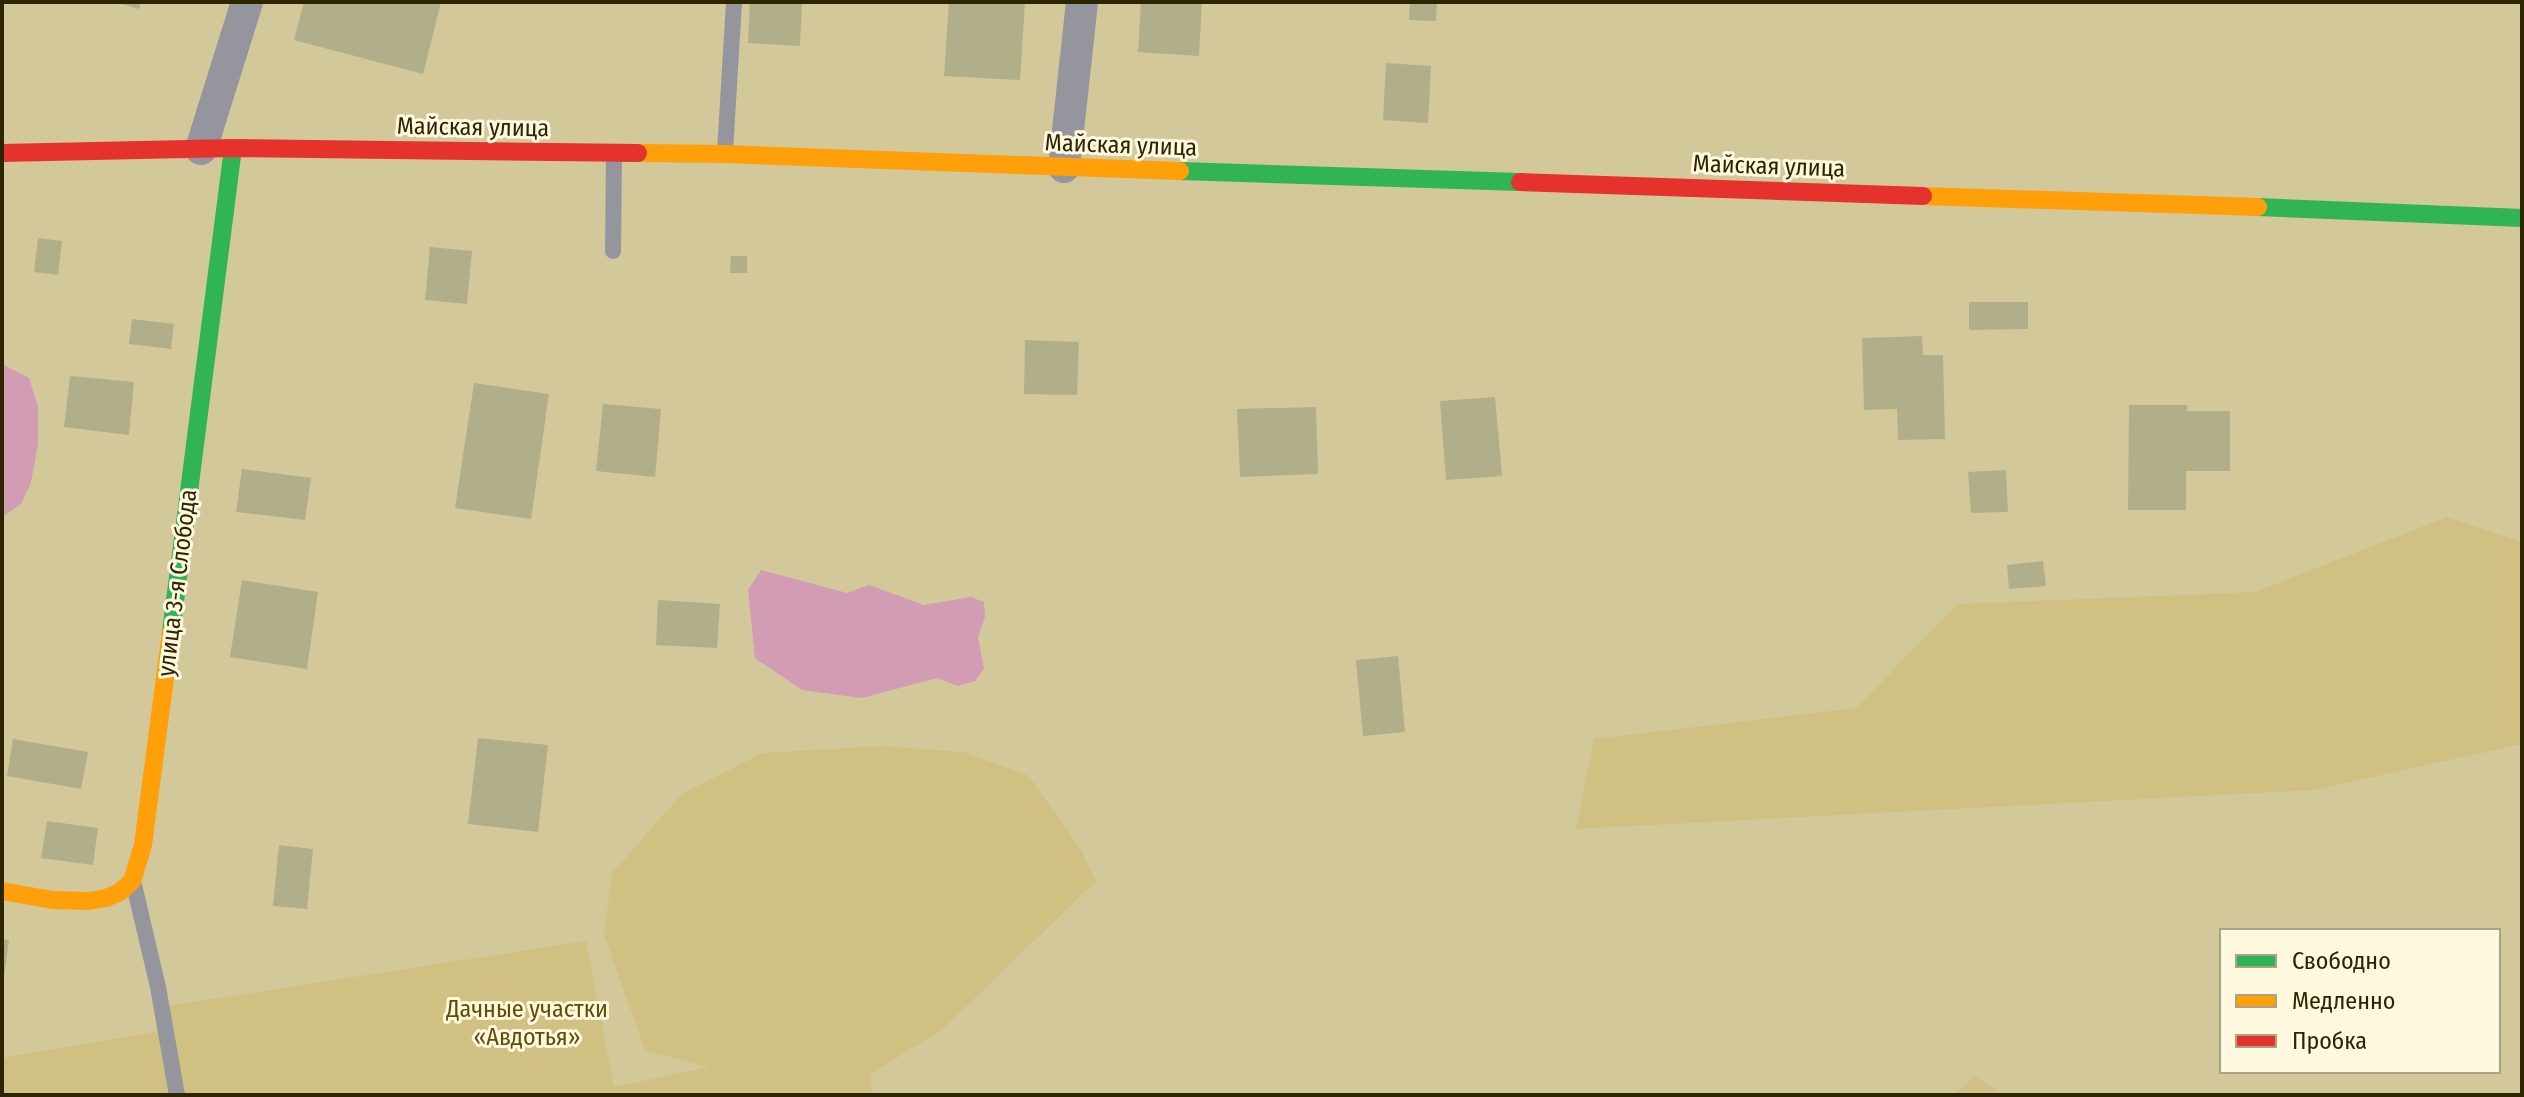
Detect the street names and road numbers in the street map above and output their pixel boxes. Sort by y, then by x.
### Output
street label: Майская улица [397,112,549,142]
street label: Майская улица [1044,128,1198,162]
street label: Майская улица [1692,149,1846,183]
street label: улица 3-я Слобода [152,488,202,678]

